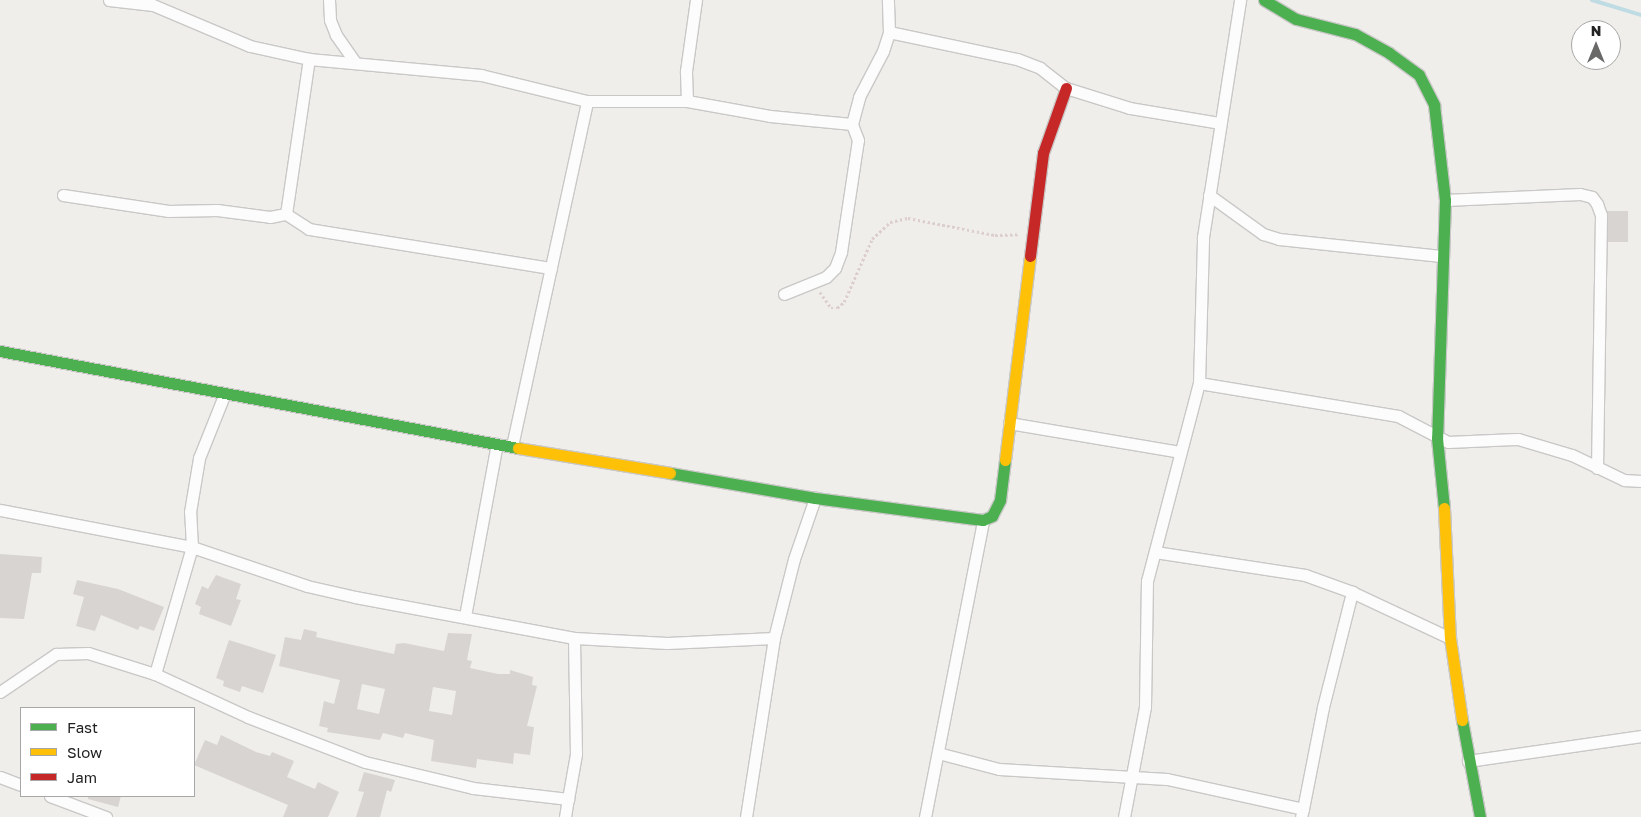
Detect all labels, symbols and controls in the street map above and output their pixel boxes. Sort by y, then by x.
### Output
north arrow [1571,20,1621,70]
text: N [1591,22,1601,39]
legend [20,707,195,797]
text: Fast [67,718,98,736]
text: Slow [67,743,102,761]
text: Jam [67,768,97,786]

